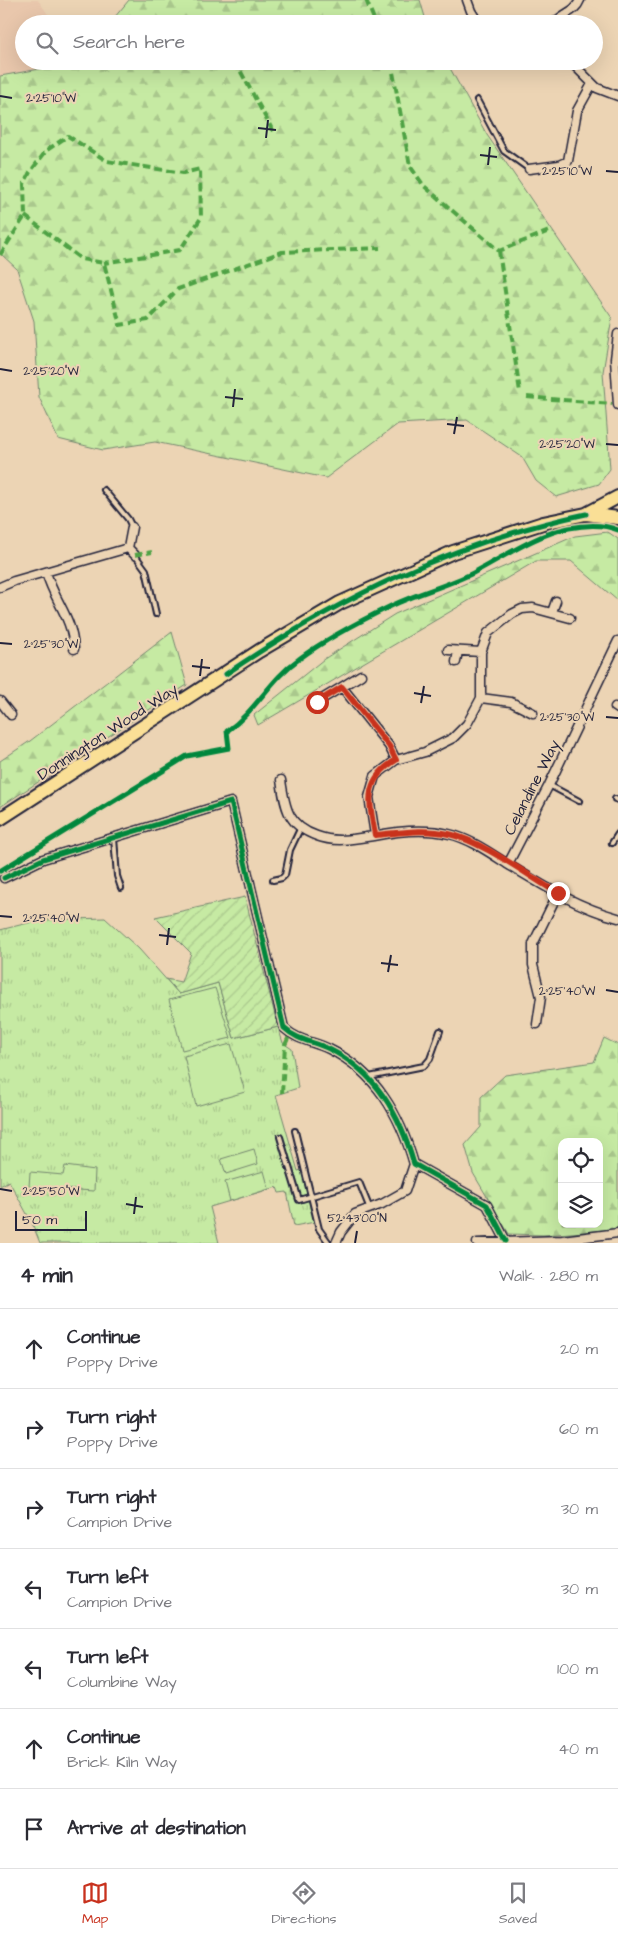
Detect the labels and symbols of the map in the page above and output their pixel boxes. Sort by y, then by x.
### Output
text: 2°25'10"W [26,90,77,107]
text: 2°25'10"W [542,163,593,180]
text: 2°25'20"W [23,363,79,380]
text: 2°25'20"W [539,436,595,453]
text: 2°25'30"W [24,636,79,653]
street label: Donnington Wood Way [33,678,183,786]
route start [306,691,329,714]
text: 2°25'30"W [540,709,595,726]
street label: Celandine Way [498,736,566,839]
route end [547,882,570,905]
text: 2°25'40"W [23,910,80,927]
text: 2°25'40"W [539,983,596,1000]
text: 2°25'50"W [23,1183,80,1200]
scale bar [15,1208,88,1231]
text: 52°43'00"N [327,1210,387,1227]

